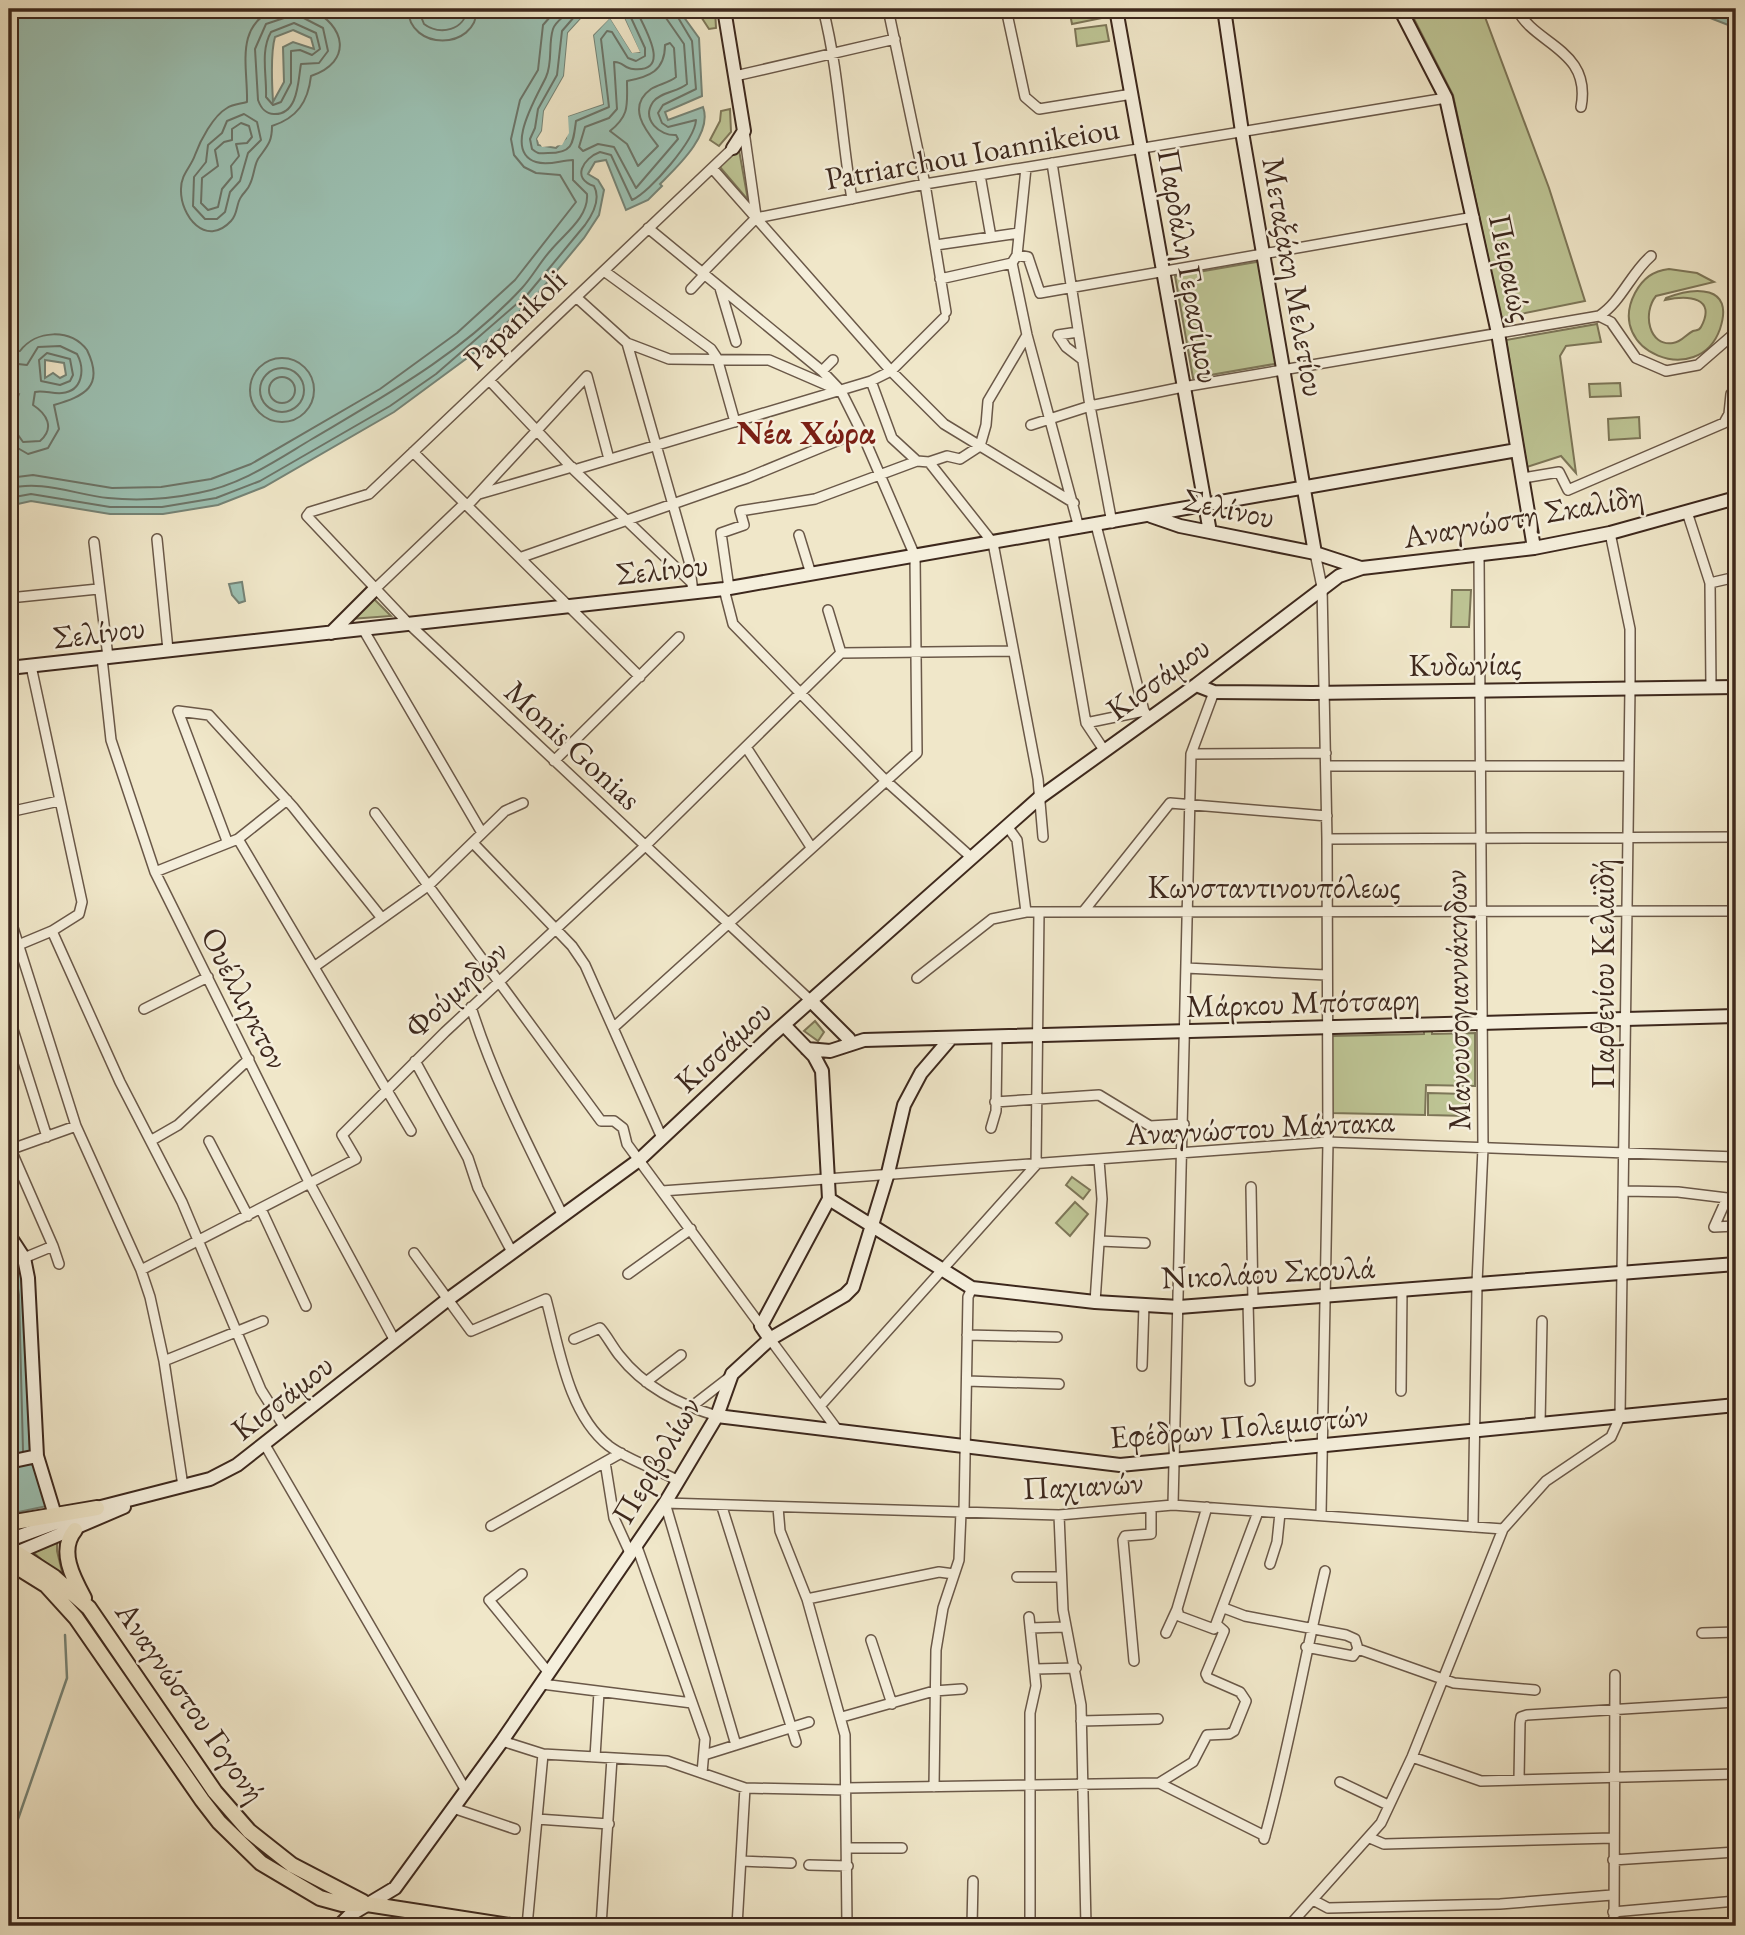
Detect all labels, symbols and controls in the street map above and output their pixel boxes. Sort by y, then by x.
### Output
street label: Patriarchou Ioannikeiou [822,106,1123,200]
street label: Παρδάλη Γερασίμου [1148,145,1230,387]
street label: Μεταξάκη Μελετίου [1252,154,1336,400]
street label: Πειραιώς [1479,210,1543,326]
street label: Papanikoli [454,259,576,379]
district label: Νέα Χώρα [737,411,876,454]
street label: Αναγνώστη Σκαλίδη [1399,474,1646,558]
street label: Σελίνου [1180,478,1278,538]
street label: Σελίνου [614,543,710,595]
street label: Σελίνου [51,606,147,658]
street label: Κισσάμου [1098,626,1218,730]
street label: Κυδωνίας [1408,642,1522,686]
street label: Monis Gonias [496,671,650,819]
street label: Παρθενίου Κελαϊδή [1582,859,1624,1089]
street label: Κωνσταντινουπόλεως [1147,866,1401,908]
street label: Μανουσογιαννάκηδων [1434,869,1480,1131]
street label: Ουέλλιγκτον [191,920,299,1076]
street label: Φούμηδων [395,930,517,1048]
street label: Μάρκου Μπότσαρη [1185,977,1421,1027]
street label: Κισσάμου [665,990,781,1102]
street label: Αναγνώστου Μάντακα [1124,1099,1396,1155]
street label: Νικολάου Σκουλά [1160,1245,1376,1299]
street label: Κισσάμου [222,1344,342,1450]
street label: Περιβολίων [602,1389,710,1531]
street label: Εφέδρων Πολεμιστών [1108,1394,1370,1458]
street label: Παχιανών [1021,1461,1145,1509]
street label: Αναγνώστου Γογονή [105,1592,276,1811]

